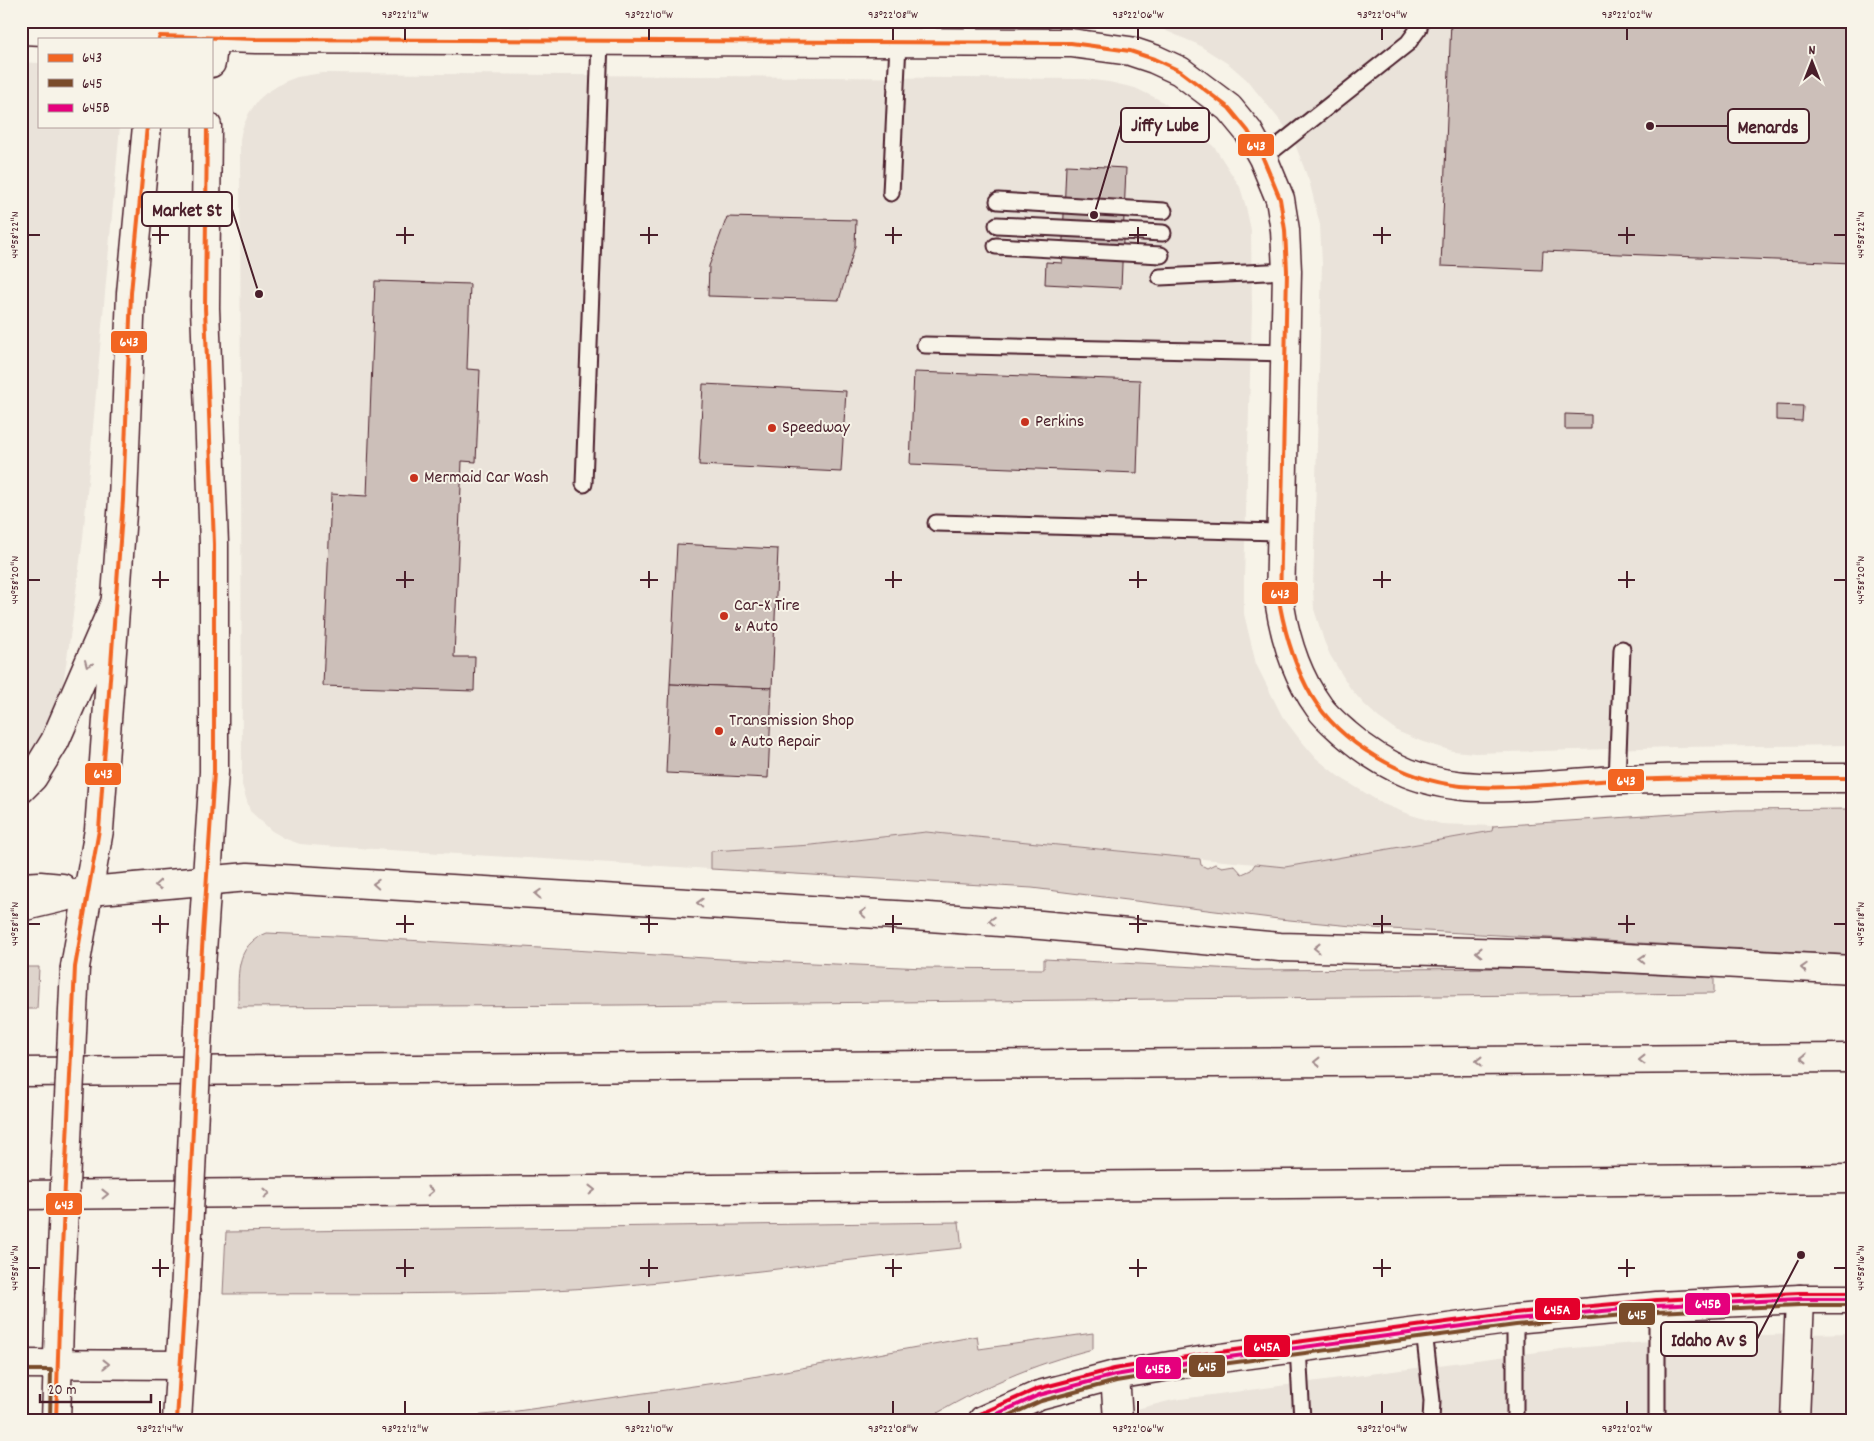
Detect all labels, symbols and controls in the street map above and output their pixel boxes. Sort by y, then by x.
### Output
text: 93°22'12"W [382,7,428,24]
text: 93°22'10"W [625,7,673,24]
text: 93°22'08"W [868,7,918,24]
text: 93°22'06"W [1112,7,1164,24]
text: 93°22'04"W [1357,7,1407,24]
text: 93°22'02"W [1602,7,1652,24]
legend [38,38,212,128]
north arrow [1786,38,1836,88]
text: N [1809,41,1816,61]
text: 643 [82,48,102,70]
text: 645 [82,74,103,96]
text: 645B [82,98,110,120]
callout: Jiffy Lube [1121,108,1209,142]
callout: Menards [1728,109,1809,143]
text: Jiffy Lube [1131,114,1199,141]
text: Menards [1737,116,1799,143]
line badge: 643 [1237,133,1275,157]
text: 643 [1247,137,1265,157]
callout: Market St [142,192,232,226]
text: Market St [152,199,222,226]
text: 44°58'22"N [7,211,24,259]
text: 44°58'22"N [1853,211,1870,259]
line badge: 643 [110,330,148,354]
text: 643 [120,333,138,353]
place label: Perkins [1035,410,1084,435]
place label: Speedway [782,416,851,441]
marker: Perkins [1019,416,1031,428]
marker: Speedway [766,422,778,434]
place label: Mermaid Car Wash [424,466,549,491]
marker: Mermaid Car Wash [408,472,420,484]
text: 44°58'20"N [7,556,24,604]
text: 44°58'20"N [1853,556,1870,604]
line badge: 643 [1261,581,1299,605]
text: 643 [1271,585,1289,605]
place label: Car-X Tire & Auto [734,594,800,640]
marker: Car-X Tire & Auto [718,610,730,622]
one-way arrow [84,659,95,668]
place label: Transmission Shop & Auto Repair [729,709,854,755]
marker: Transmission Shop & Auto Repair [713,725,725,737]
line badge: 643 [84,762,122,786]
text: 643 [94,765,112,785]
line badge: 643 [1607,768,1645,792]
text: 643 [1617,772,1635,792]
one-way arrow [154,879,162,890]
one-way arrow [372,879,380,890]
one-way arrow [534,888,542,899]
one-way arrow [696,898,704,909]
text: 44°58'18"N [7,902,24,946]
text: 44°58'18"N [1853,902,1870,946]
one-way arrow [858,907,866,918]
one-way arrow [988,916,996,927]
one-way arrow [1313,943,1320,953]
one-way arrow [1475,947,1483,957]
one-way arrow [1638,953,1646,964]
one-way arrow [1800,962,1808,973]
one-way arrow [1800,1053,1808,1063]
one-way arrow [1637,1055,1645,1065]
one-way arrow [1475,1056,1482,1066]
one-way arrow [1312,1057,1320,1067]
one-way arrow [589,1185,597,1195]
one-way arrow [426,1186,434,1196]
one-way arrow [264,1188,272,1198]
one-way arrow [102,1189,109,1199]
line badge: 643 [45,1192,83,1216]
text: 643 [55,1196,73,1216]
text: 44°58'16"N [7,1245,24,1291]
text: 44°58'16"N [1853,1245,1870,1291]
line badge: 645B [1684,1292,1731,1316]
text: 645B [1695,1295,1721,1315]
line badge: 645A [1534,1297,1581,1321]
text: 645A [1544,1301,1571,1321]
line badge: 645 [1618,1302,1656,1326]
text: 645 [1627,1306,1647,1326]
callout: Idaho Av S [1661,1322,1757,1356]
text: Idaho Av S [1671,1329,1747,1356]
line badge: 645A [1243,1334,1291,1358]
text: 645A [1254,1338,1281,1358]
line badge: 645 [1188,1354,1226,1378]
line badge: 645B [1135,1356,1182,1380]
text: 645 [1197,1358,1217,1378]
one-way arrow [102,1359,110,1370]
text: 645B [1145,1360,1171,1380]
scale bar [40,1371,151,1403]
text: 20 m [48,1380,76,1402]
text: 93°22'14"W [137,1421,183,1438]
text: 93°22'12"W [382,1421,428,1438]
text: 93°22'10"W [625,1421,673,1438]
text: 93°22'08"W [868,1421,918,1438]
text: 93°22'06"W [1112,1421,1164,1438]
text: 93°22'04"W [1357,1421,1407,1438]
text: 93°22'02"W [1602,1421,1652,1438]

